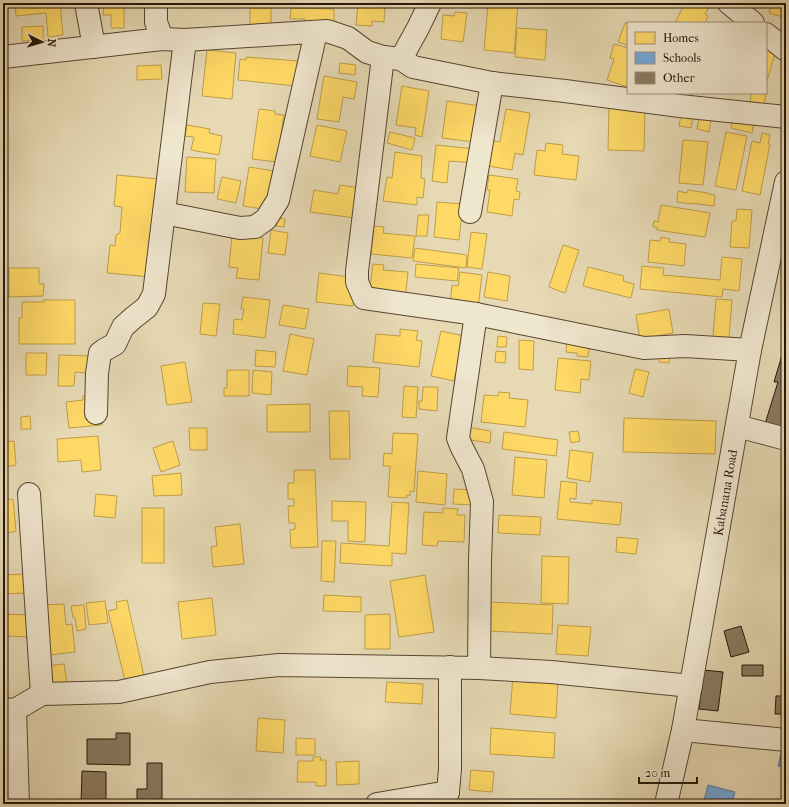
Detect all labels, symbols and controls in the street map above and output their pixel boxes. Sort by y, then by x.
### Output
north arrow [22,22,62,62]
legend [627,22,767,94]
text: Homes [663,31,699,45]
text: N [45,38,58,48]
text: Schools [663,51,702,65]
text: Other [663,71,695,85]
street label: Kabanana Road [710,447,740,537]
scale bar [639,759,697,785]
text: 20 m [645,766,670,780]

